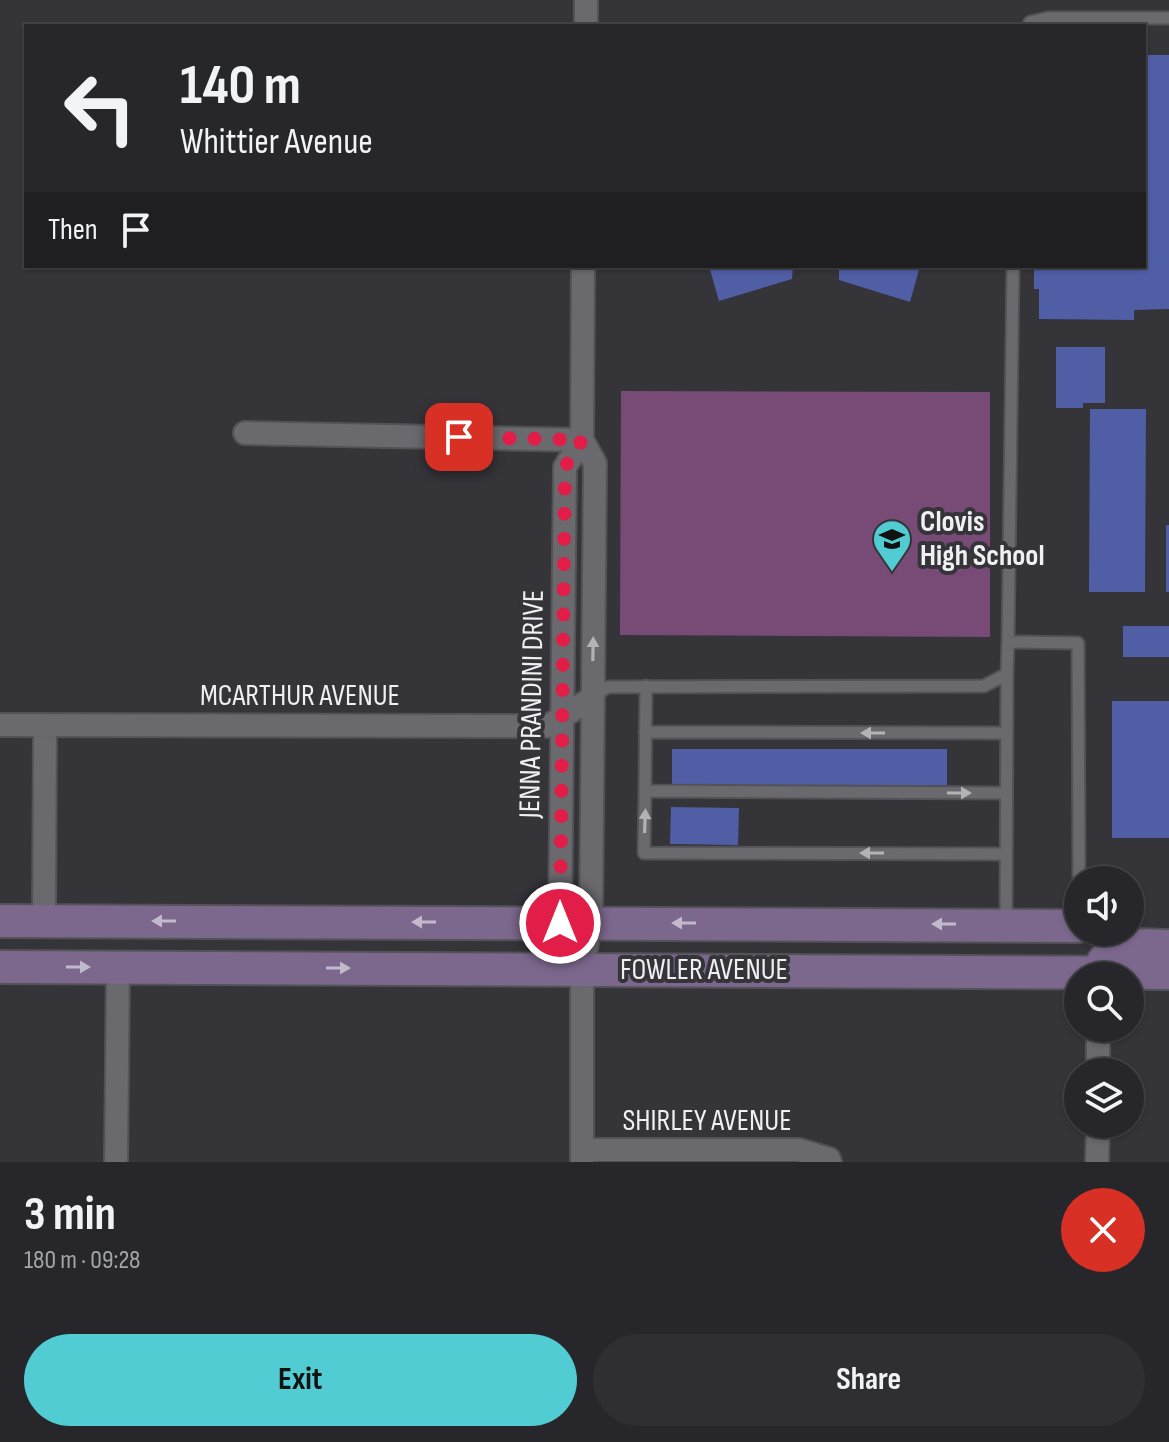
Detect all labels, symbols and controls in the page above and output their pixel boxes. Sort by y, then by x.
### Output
text: 140 m [180,53,301,120]
icon: left [48,56,152,160]
text: Whittier Avenue [180,121,373,164]
icon: arrive [114,208,158,252]
text: Then [48,212,98,248]
pin [425,403,493,471]
icon: arrive [437,415,481,459]
place label: Clovis High School [920,504,1045,574]
school or university icon: Clovis High School [871,518,913,573]
street label: JENNA PRANDINI DRIVE [512,589,552,820]
one-way arrow [586,636,599,661]
street label: MCARTHUR AVENUE [200,678,400,714]
one-way arrow [860,727,885,739]
one-way arrow [947,787,972,799]
one-way arrow [638,808,651,833]
one-way arrow [859,847,884,859]
map controls [1064,866,1144,1138]
button: sound [1064,866,1144,946]
position arrow [518,881,602,965]
one-way arrow [151,915,176,928]
one-way arrow [411,916,436,928]
one-way arrow [671,917,696,929]
one-way arrow [931,918,956,930]
street label: FOWLER AVENUE [620,952,788,988]
one-way arrow [66,961,91,973]
one-way arrow [326,962,351,974]
button: search [1064,962,1144,1042]
button: layers [1064,1058,1144,1138]
street label: SHIRLEY AVENUE [622,1103,792,1139]
text: 3 min [24,1186,116,1243]
button: close [1061,1188,1145,1272]
text: 180 m · 09:28 [24,1245,140,1276]
button: Exit [24,1334,577,1426]
button: Share [593,1334,1145,1426]

